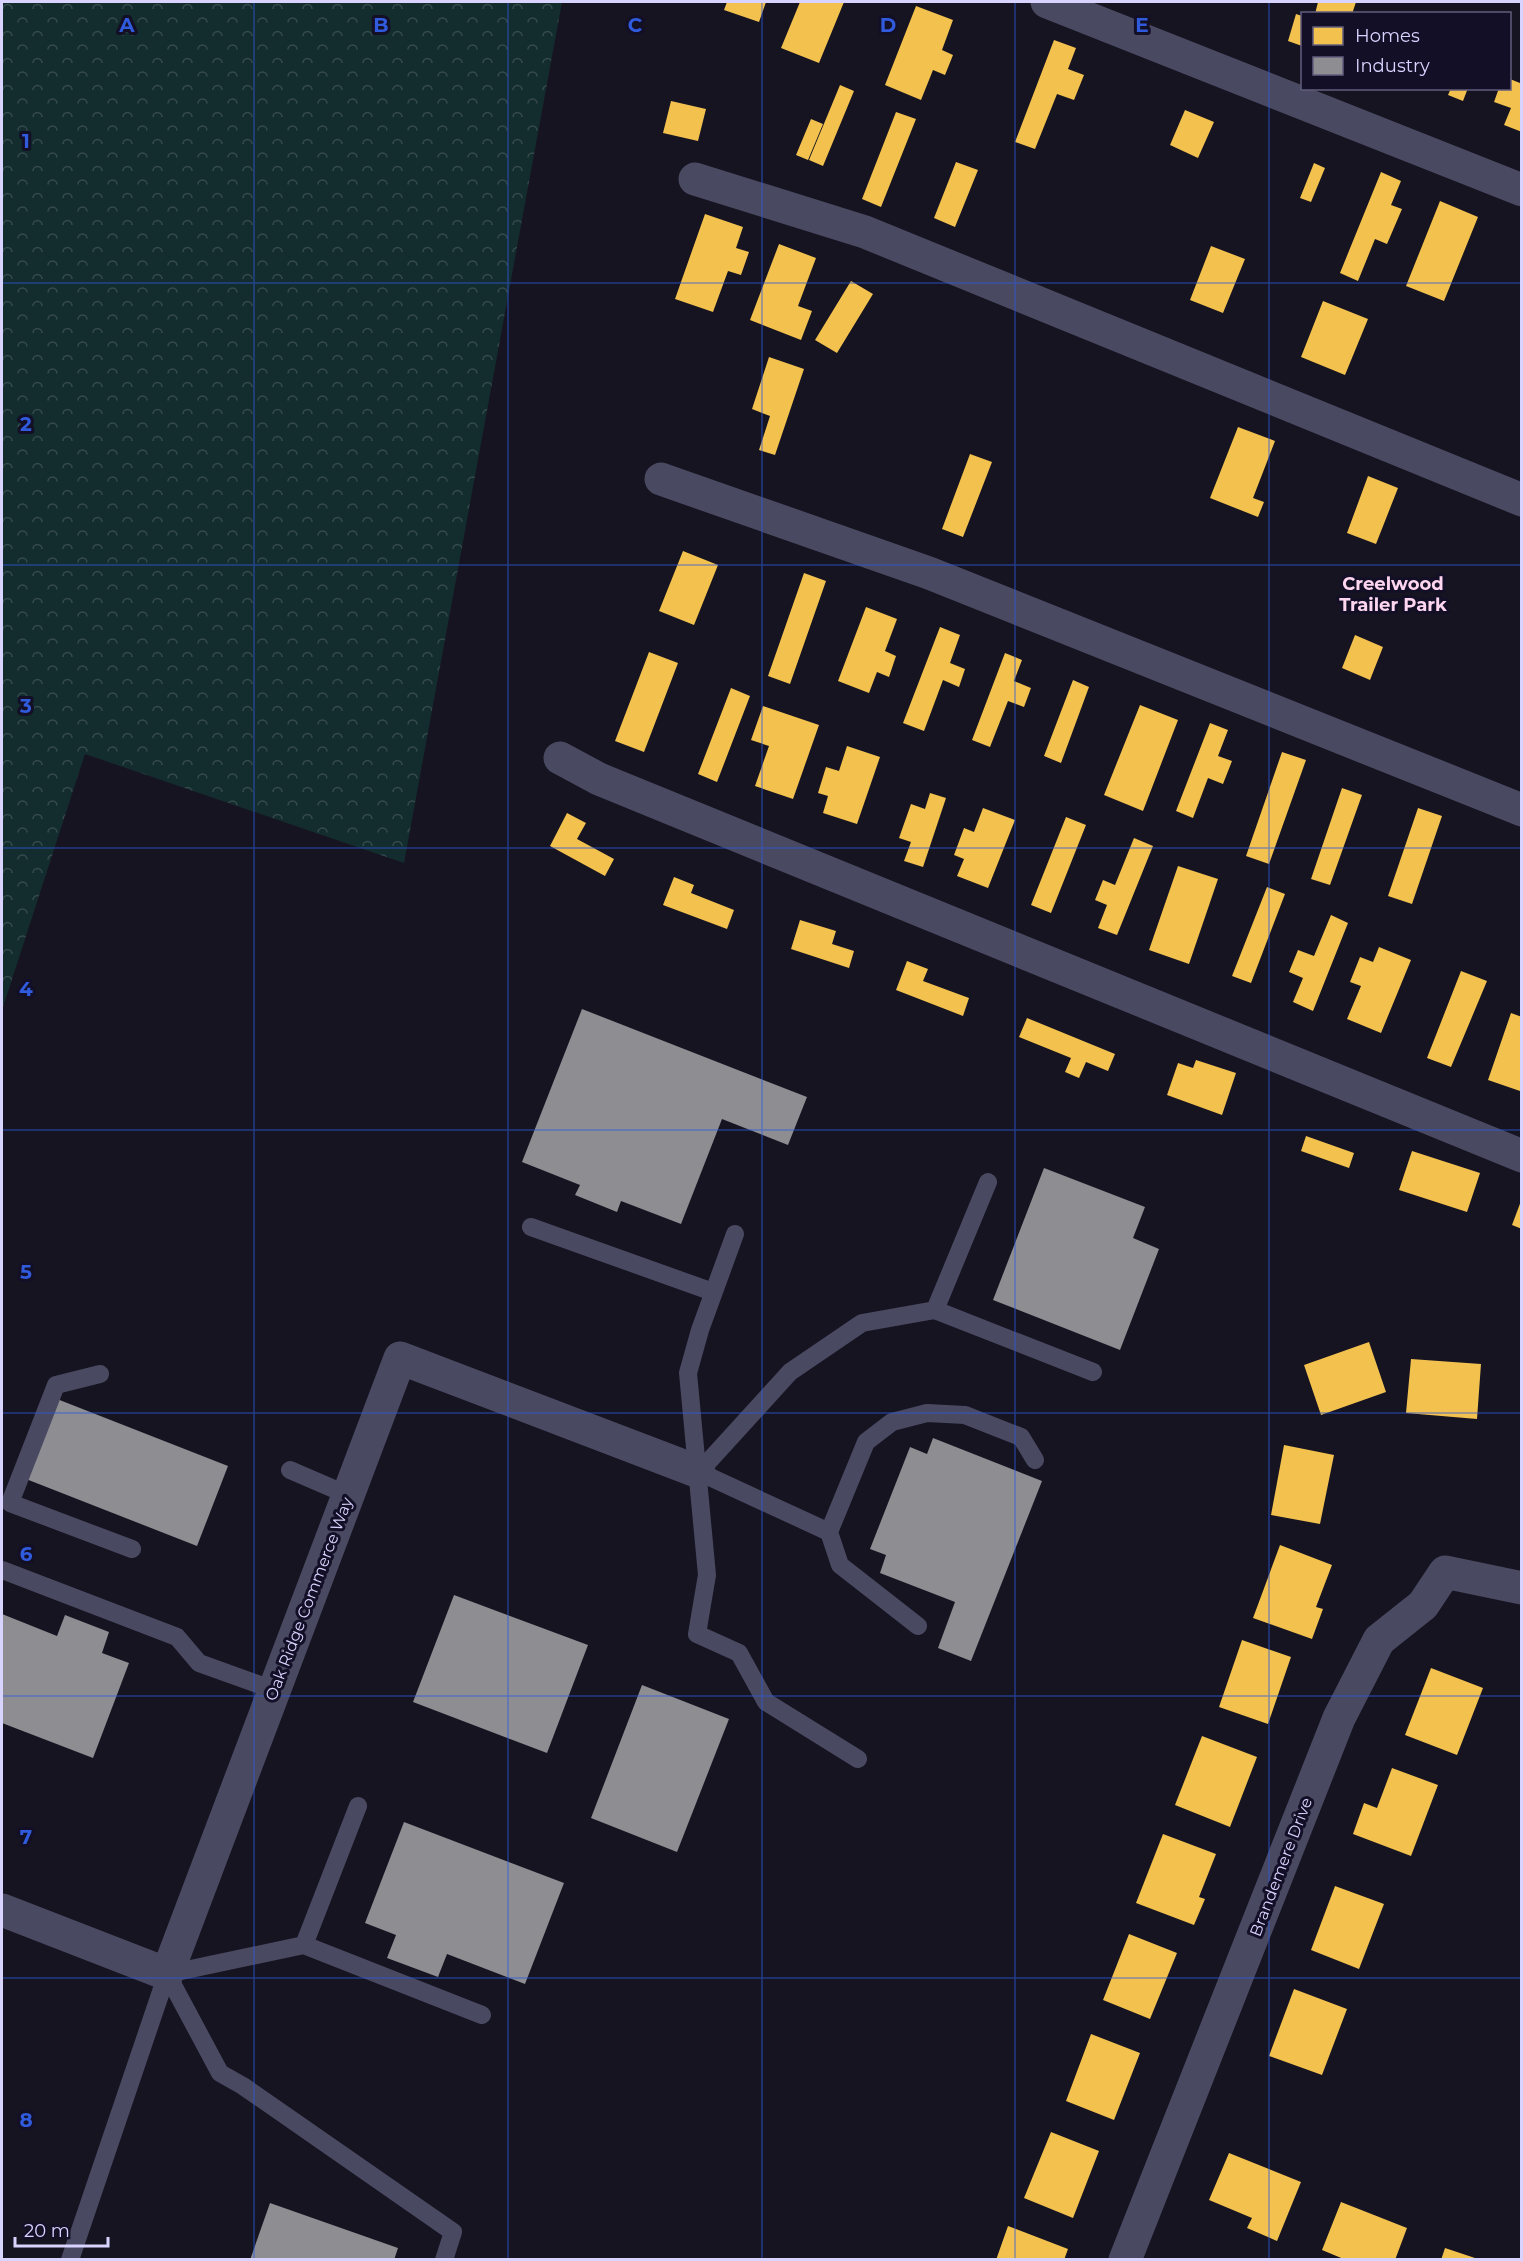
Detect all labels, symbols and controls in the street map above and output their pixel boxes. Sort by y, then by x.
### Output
legend [1301,12,1511,90]
text: A [118,13,135,37]
text: B [373,13,389,37]
text: C [628,13,643,37]
text: D [880,13,896,37]
text: E [1135,13,1149,37]
text: Homes [1355,25,1420,47]
text: Industry [1355,55,1430,77]
text: 1 [22,129,30,153]
text: 2 [20,412,32,436]
district label: Creelwood Trailer Park [1339,573,1447,616]
text: 3 [19,694,32,718]
text: 4 [19,977,33,1001]
text: 5 [20,1260,32,1284]
street label: Oak Ridge Commerce Way [261,1494,357,1703]
text: 6 [20,1542,33,1566]
street label: Brandemere Drive [1246,1795,1316,1939]
text: 7 [20,1825,32,1849]
text: 8 [19,2108,33,2132]
scale bar [15,2210,108,2248]
text: 20 m [24,2220,70,2242]

